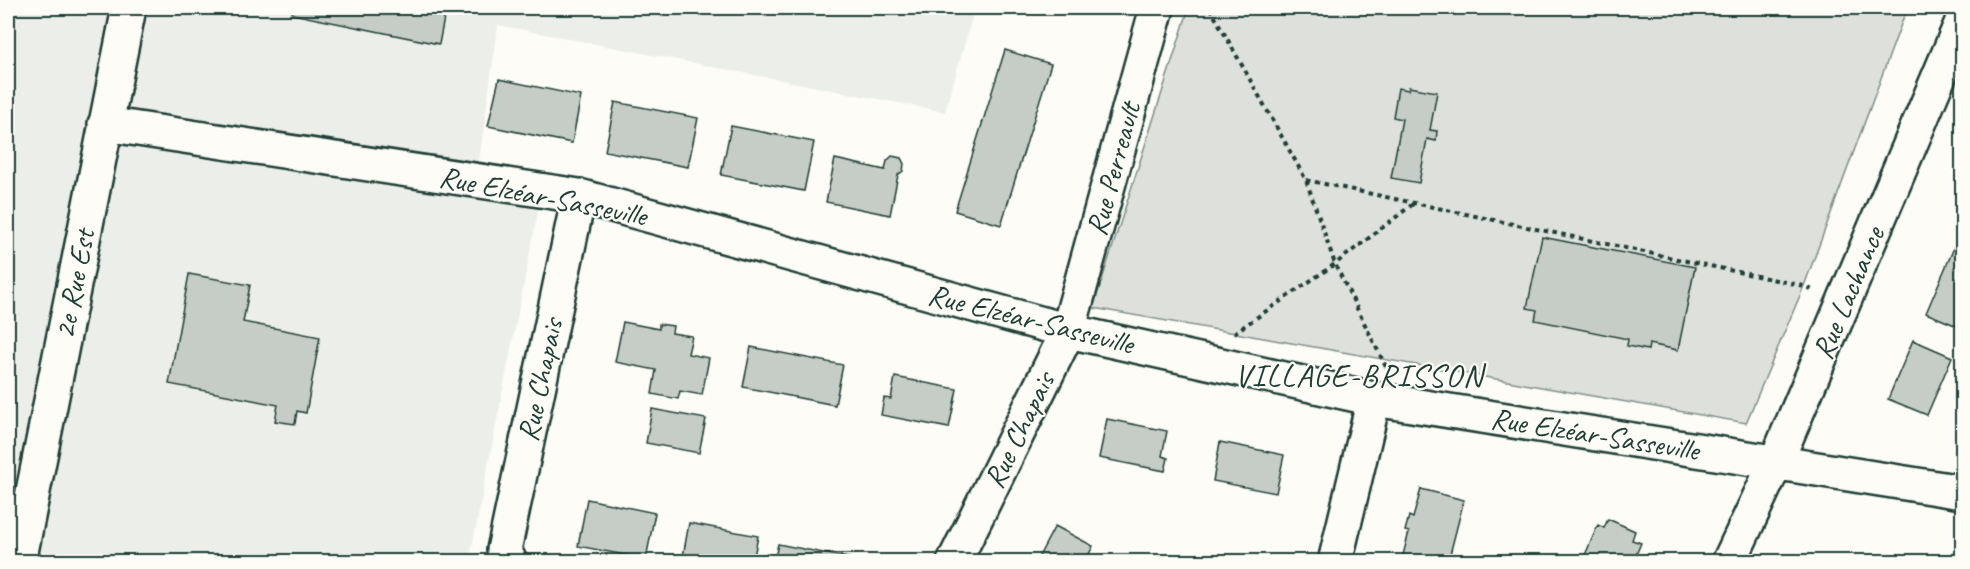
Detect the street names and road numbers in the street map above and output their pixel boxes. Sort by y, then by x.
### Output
street label: Rue Perreault [1077,95,1150,240]
street label: Rue Elzéar-Sasseville [436,157,652,235]
street label: Rue Lachance [1803,219,1894,365]
street label: 2e Rue Est [45,223,104,342]
street label: Rue Elzéar-Sasseville [924,275,1140,363]
street label: Rue Chapais [508,313,572,445]
street label: Rue Chapais [975,363,1065,494]
street label: Rue Elzéar-Sasseville [1488,399,1704,470]

